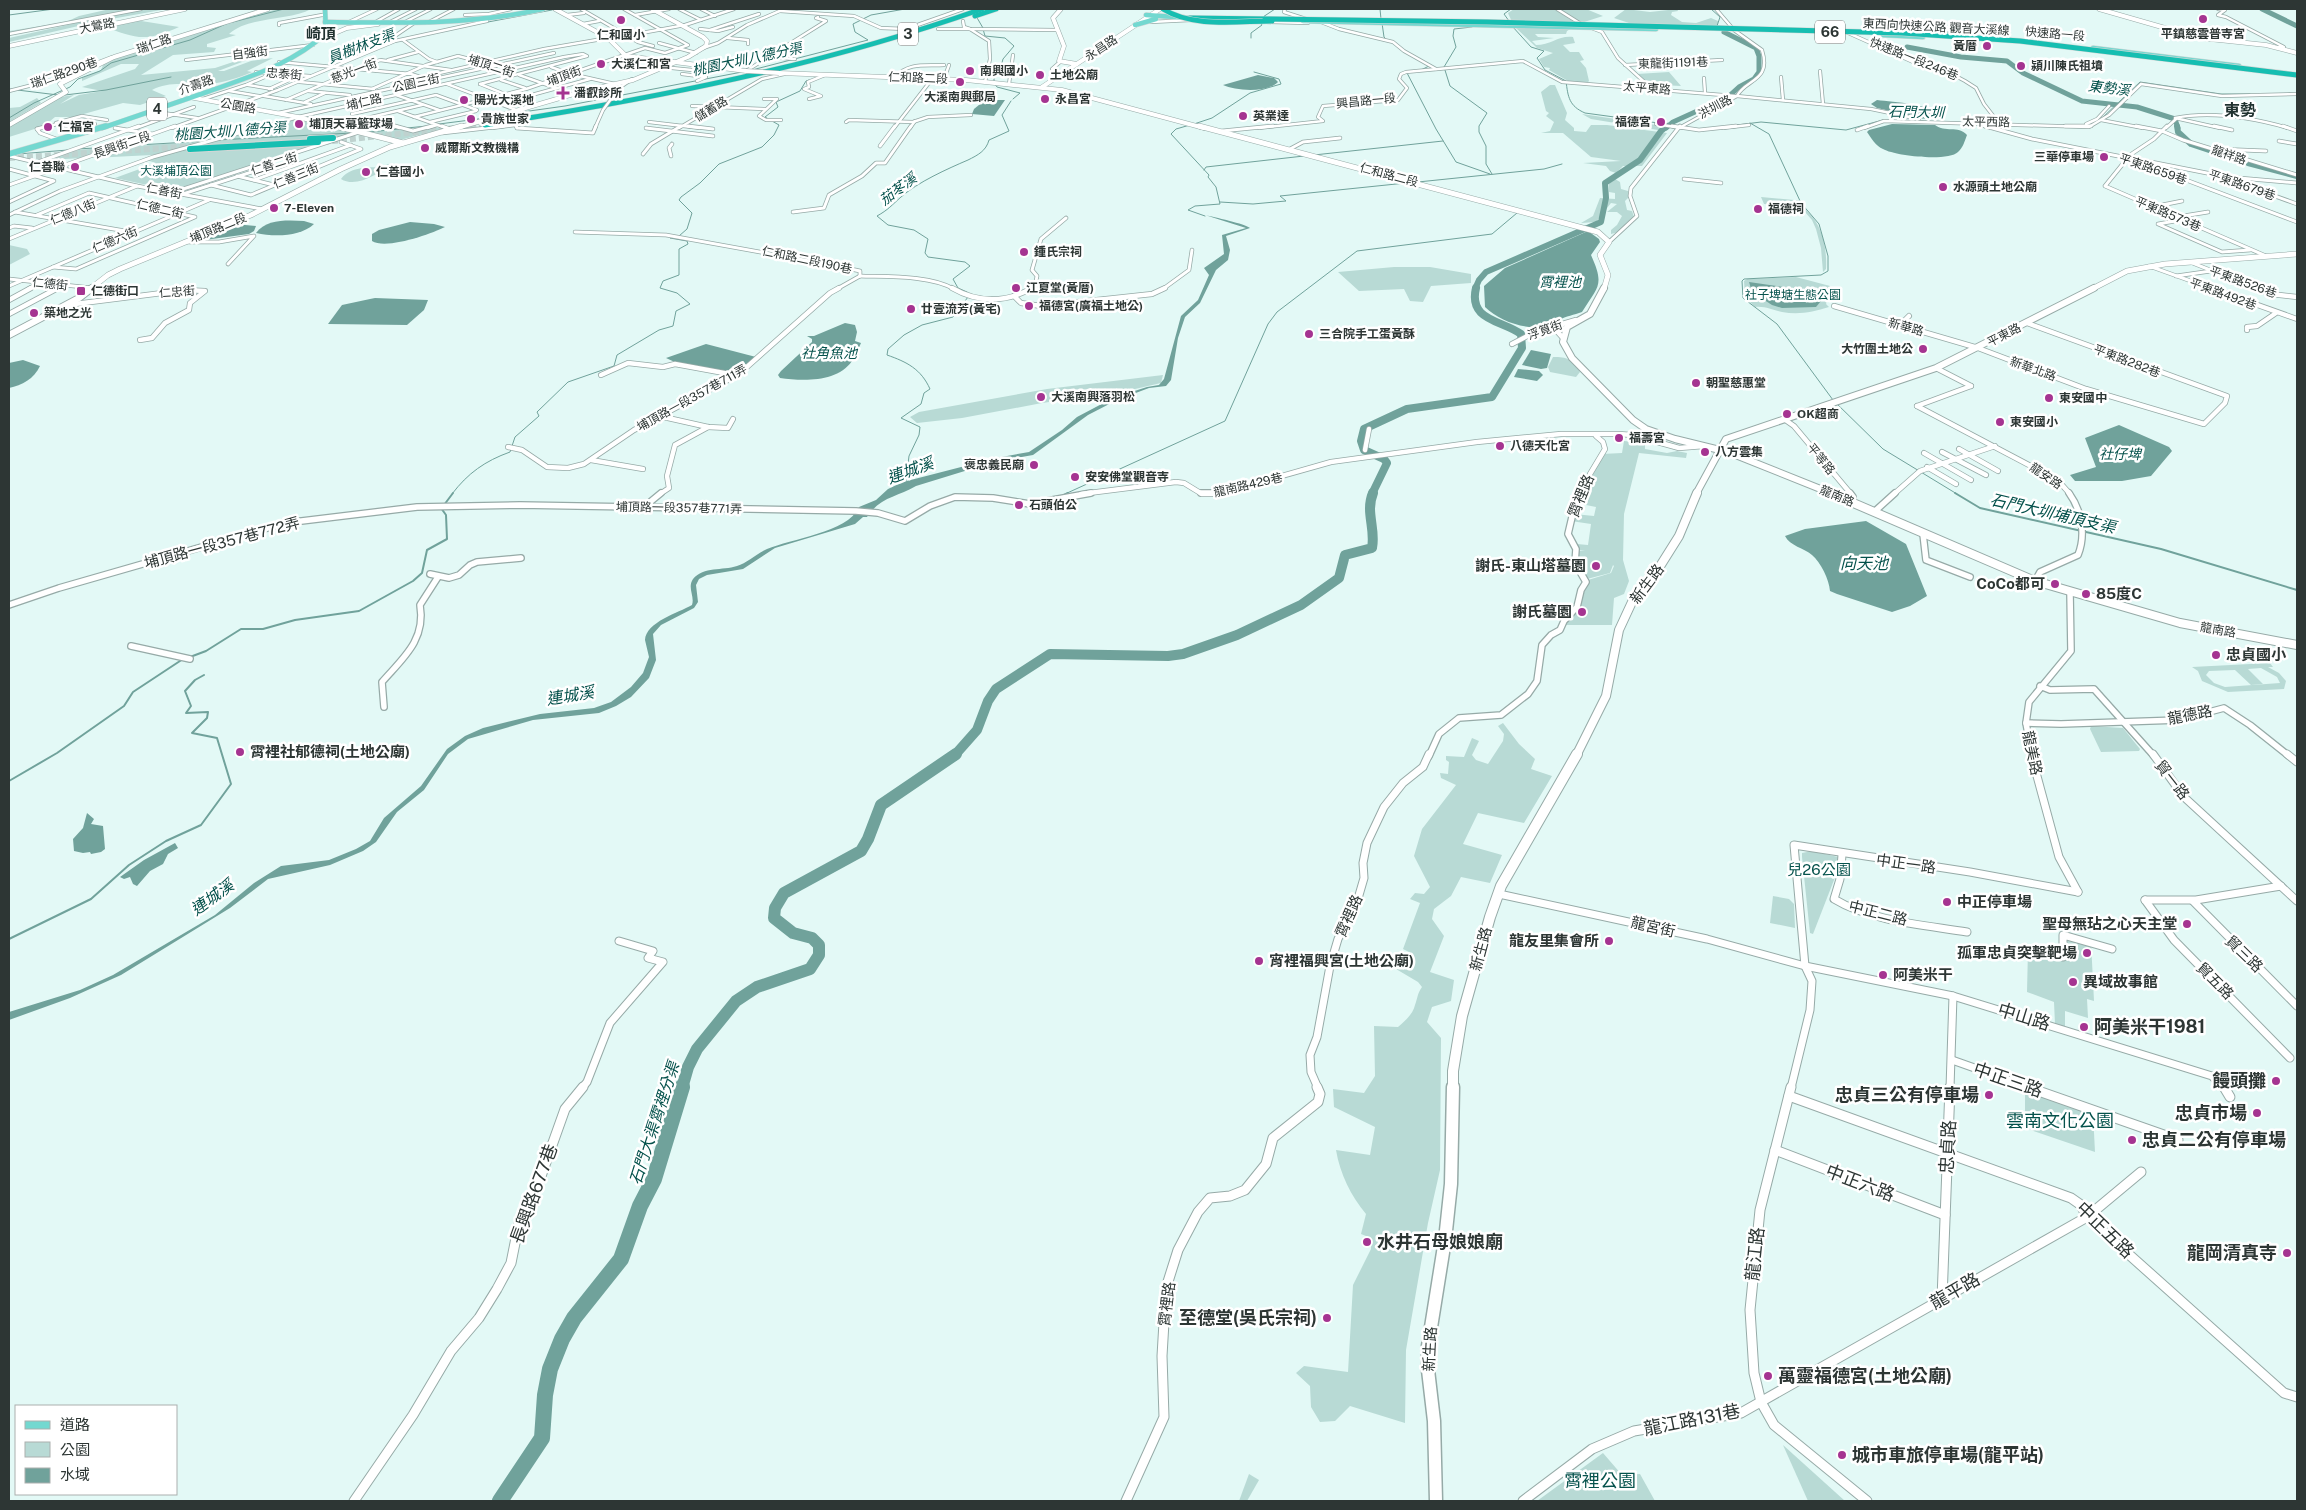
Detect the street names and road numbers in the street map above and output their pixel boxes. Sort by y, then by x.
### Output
street label: 大鶯路 [78,16,116,36]
street label: 東西向快速公路 觀音大溪線 [1862,16,2010,38]
road number: 66 [1815,21,1845,44]
road number: 3 [898,22,918,46]
street label: 快速路一段 [2024,24,2086,44]
street label: 瑞仁路 [135,32,173,56]
street label: 永昌路 [1082,32,1120,64]
street label: 快速路一段246巷 [1868,35,1960,83]
street label: 自強街 [231,44,269,62]
street label: 埔頂二街 [466,52,516,80]
street label: 瑞仁路290巷 [29,55,99,91]
street label: 東龍街1191巷 [1638,55,1708,71]
street label: 慈光一街 [329,56,379,86]
street label: 埔頂街 [545,63,583,89]
street label: 忠泰街 [265,65,303,83]
street label: 仁和路二段 [888,70,948,86]
street label: 公園三街 [391,71,441,95]
street label: 介壽路 [177,73,215,97]
street label: 太平東路 [1622,79,1672,97]
street label: 埔仁路 [345,91,383,113]
street label: 興昌路一段 [1335,91,1397,111]
street label: 洪圳路 [1696,92,1734,122]
street label: 儲蓄路 [692,94,730,124]
street label: 公園路 [219,96,257,116]
road number: 4 [147,98,167,120]
street label: 太平西路 [1962,115,2010,129]
street label: 長興街二段 [91,129,153,161]
street label: 龍祥路 [2210,143,2248,167]
street label: 仁善二街 [249,150,299,178]
street label: 平東路659巷 [2117,151,2189,187]
street label: 仁和路二段 [1358,160,1420,190]
street label: 仁善三街 [271,161,321,191]
street label: 平東路679巷 [2207,167,2277,203]
street label: 仁善街 [145,181,183,201]
street label: 平東路573巷 [2133,194,2203,234]
street label: 仁德八街 [48,197,98,227]
street label: 仁德二街 [135,197,185,221]
street label: 埔頂路二段 [188,210,248,246]
street label: 仁德六街 [90,224,140,256]
street label: 仁和路二段190巷 [761,244,853,276]
street label: 平東路526巷 [2208,263,2278,301]
street label: 仁德街 [31,275,69,293]
street label: 平東路492巷 [2188,275,2258,313]
street label: 仁忠街 [159,284,195,300]
street label: 新華路 [1887,315,1925,339]
street label: 浮筧街 [1526,318,1564,342]
street label: 平東路 [1985,321,2023,349]
street label: 平東路282巷 [2092,342,2162,380]
street label: 新華北路 [2008,354,2058,384]
street label: 埔頂路一段357巷711弄 [635,362,749,434]
street label: 平等路 [1804,441,1838,477]
street label: 龍安路 [2027,460,2065,492]
street label: 龍南路429巷 [1212,470,1284,500]
street label: 霄裡路 [1564,472,1597,520]
street label: 龍南路 [1818,483,1856,509]
street label: 埔頂路一段357巷771弄 [616,500,742,516]
street label: 埔頂路一段357巷772弄 [142,514,302,571]
street label: 新生路 [1626,561,1667,607]
street label: 龍南路 [2199,620,2237,640]
street label: 龍德路 [2166,702,2214,727]
street label: 龍美路 [2019,729,2045,777]
street label: 貿一路 [2152,757,2193,803]
street label: 中正一路 [1875,851,1937,876]
street label: 霄裡路 [1332,892,1365,940]
street label: 中正二路 [1847,897,1909,928]
street label: 龍宮街 [1629,913,1677,940]
street label: 新生路 [1466,925,1495,973]
street label: 貿三路 [2222,932,2266,975]
street label: 貿五路 [2193,959,2237,1003]
street label: 中山路 [1995,999,2053,1034]
street label: 中正三路 [1971,1058,2046,1101]
street label: 忠貞路 [1936,1119,1959,1174]
street label: 長興路677巷 [506,1141,561,1247]
street label: 中正六路 [1823,1160,1898,1205]
street label: 中正五路 [2072,1197,2139,1262]
street label: 龍江路 [1741,1226,1768,1282]
street label: 龍平路 [1926,1268,1983,1313]
street label: 霄裡路 [1155,1281,1178,1327]
street label: 新生路 [1420,1326,1439,1372]
street label: 龍江路131巷 [1642,1400,1742,1439]

